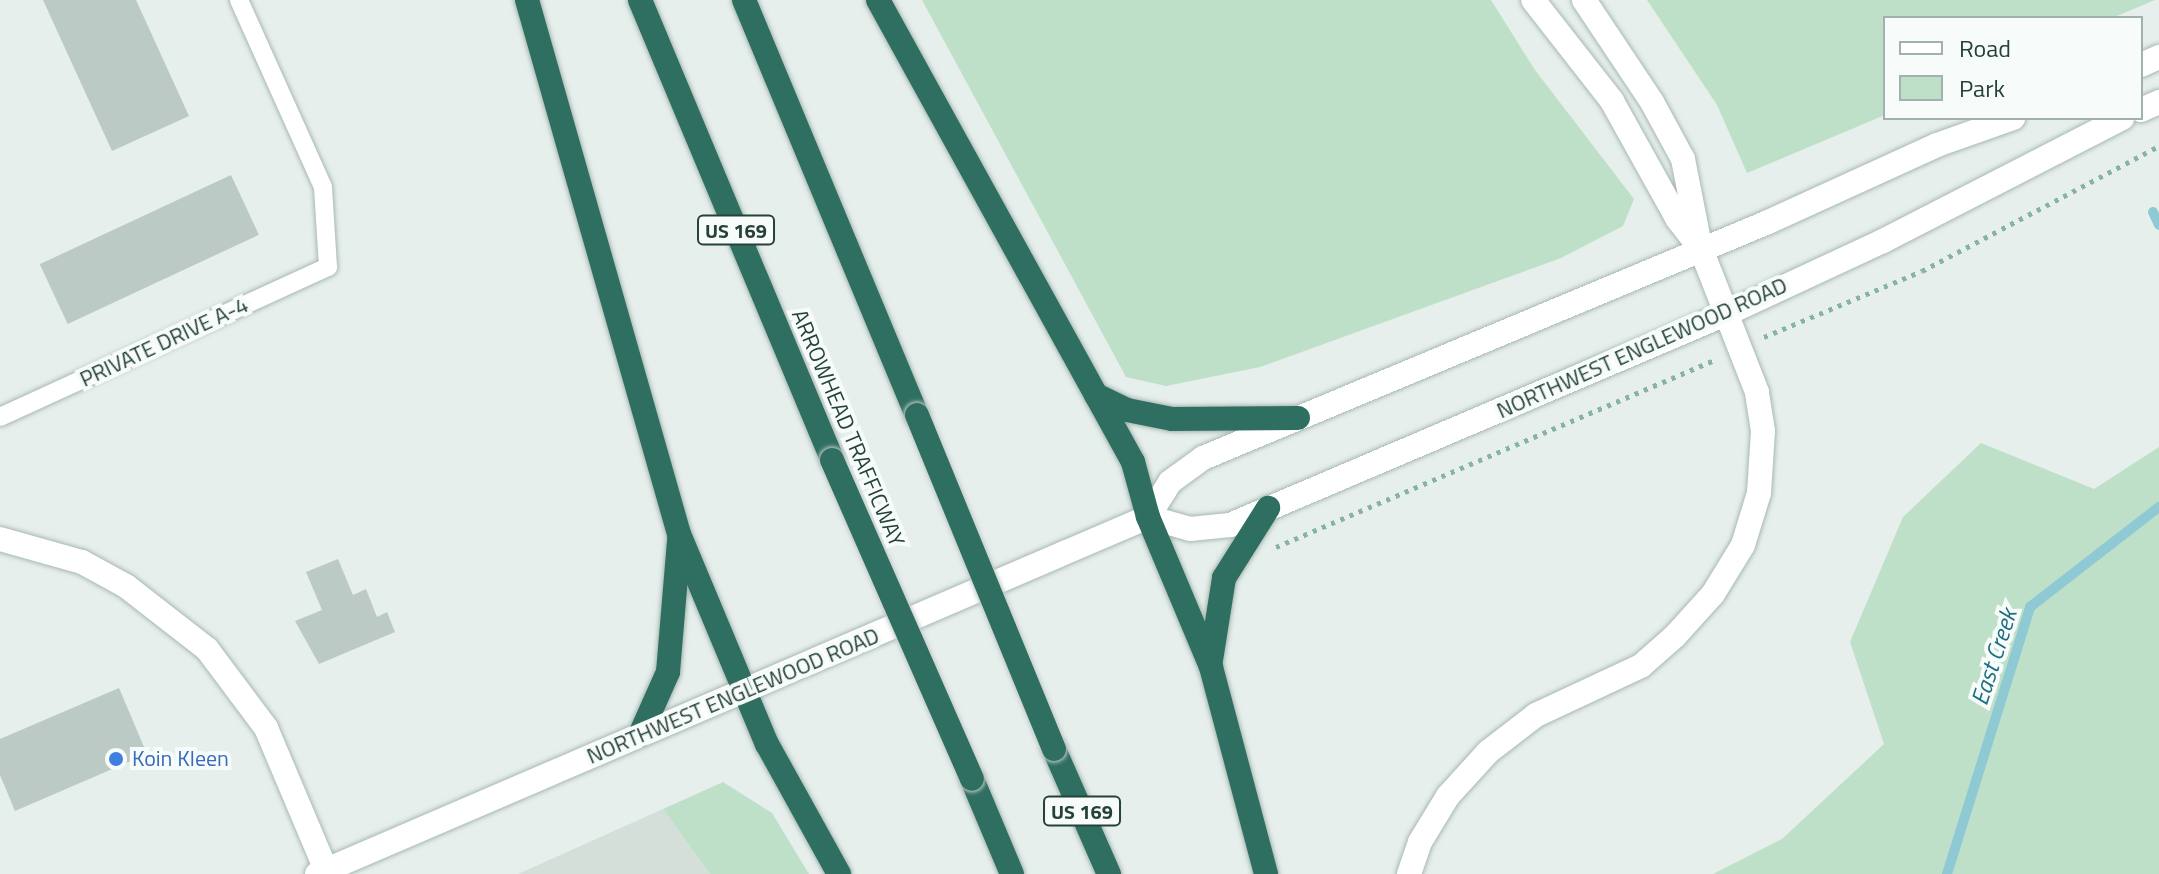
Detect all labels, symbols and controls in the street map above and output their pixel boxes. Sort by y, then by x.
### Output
legend [1883,16,2143,120]
text: Road [1959,30,2011,66]
text: Park [1959,70,2005,106]
road number: US 169 [696,214,776,246]
street label: NORTHWEST ENGLEWOOD ROAD [1493,272,1791,424]
street label: PRIVATE DRIVE A-4 [76,291,252,393]
street label: ARROWHEAD TRAFFICWAY [786,306,910,550]
water label: East Creek [1965,605,2023,709]
street label: NORTHWEST ENGLEWOOD ROAD [583,622,883,770]
place label: Koin Kleen [132,746,229,772]
marker: Koin Kleen [107,750,125,768]
road number: US 169 [1042,795,1122,827]

